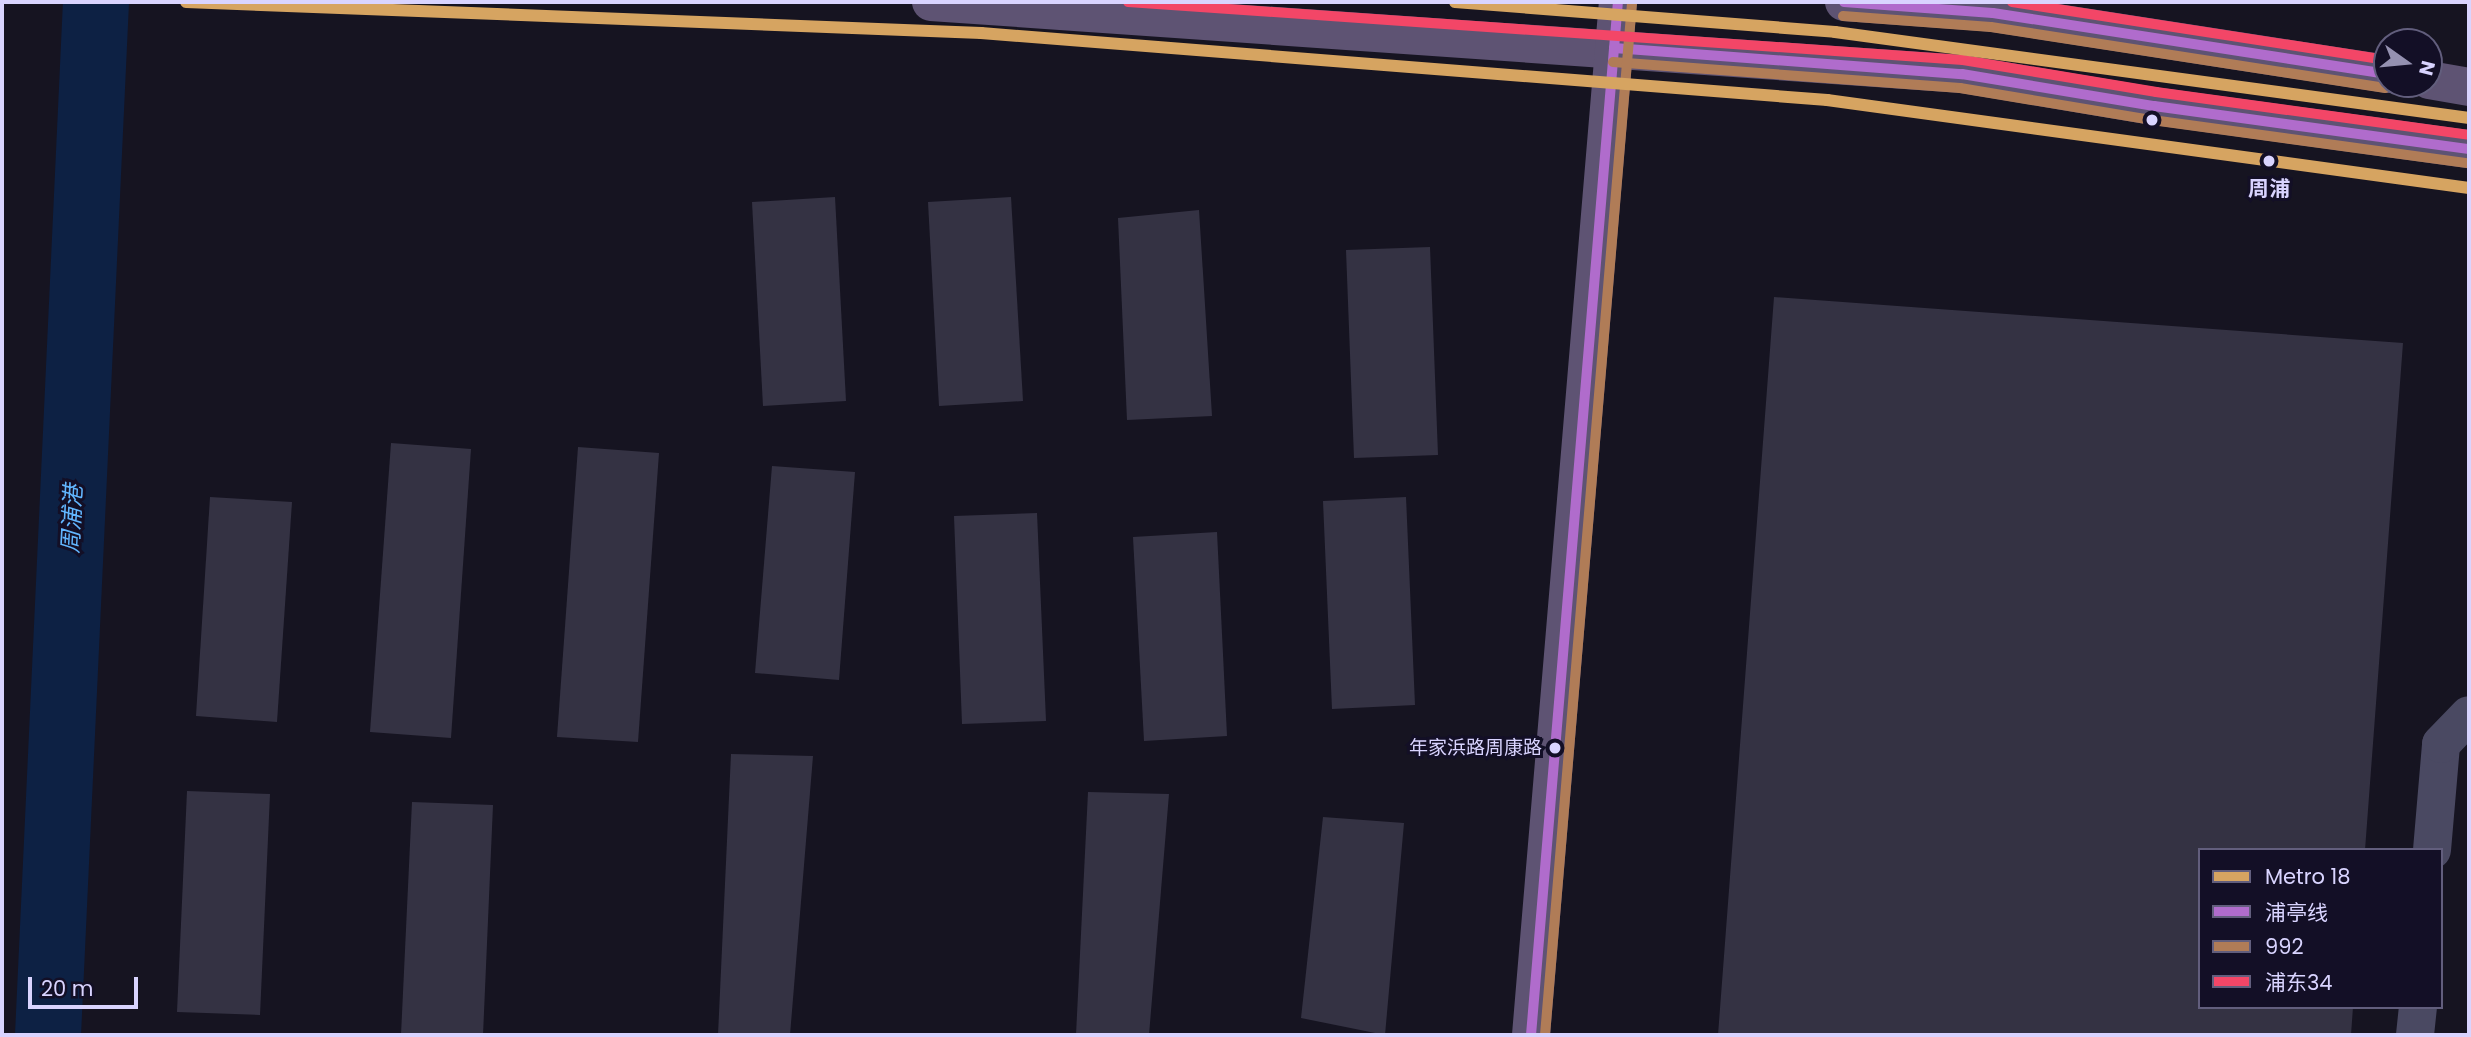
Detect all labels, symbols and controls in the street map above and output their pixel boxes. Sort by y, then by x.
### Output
north arrow [2373,28,2443,98]
text: N [2412,58,2442,78]
unlabelled marker [2145,113,2159,127]
marker: 周浦 [2257,149,2281,173]
place label: 周浦 [2248,176,2290,202]
water label: 周浦港 [56,484,88,554]
place label: 年家浜路周康路 [1409,737,1542,759]
marker: 年家浜路周康路 [1548,741,1562,755]
legend [2198,848,2443,1009]
text: Metro 18 [2265,862,2351,891]
text: 浦亭线 [2265,898,2328,927]
text: 992 [2265,932,2304,961]
scale bar [32,964,142,1008]
text: 浦东34 [2265,968,2333,997]
text: 20 m [41,974,94,1003]

